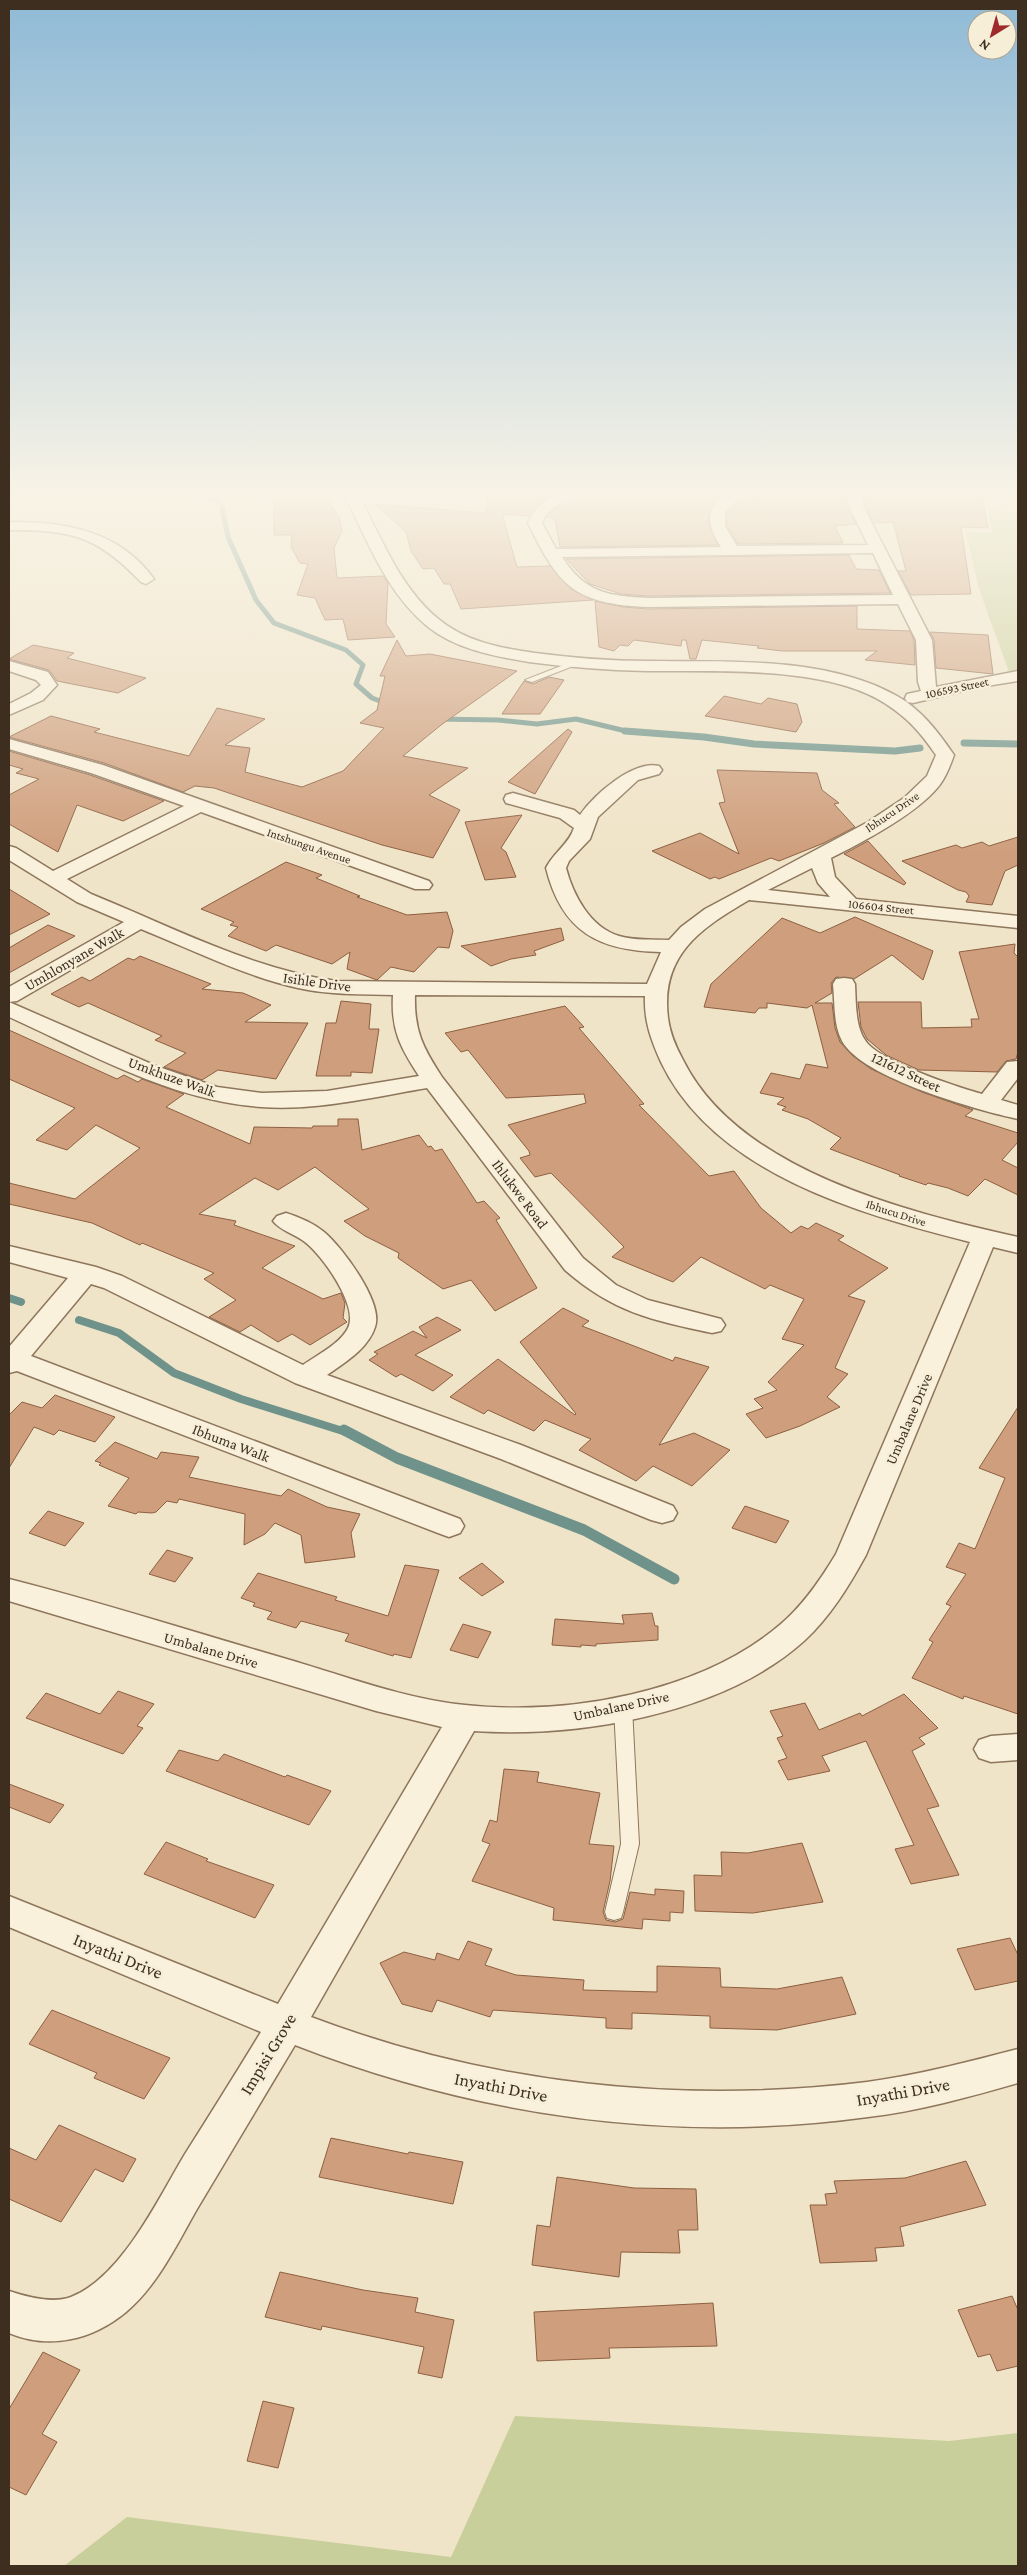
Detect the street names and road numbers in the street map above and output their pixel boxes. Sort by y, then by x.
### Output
street label: 106593 Street [924,674,991,702]
street label: Ibhucu Drive [862,789,922,835]
street label: Intshungu Avenue [265,825,353,867]
street label: 106604 Street [847,897,916,918]
street label: Umhlonyane Walk [22,924,128,995]
street label: Isihle Drive [282,969,352,995]
street label: 121612 Street [869,1049,944,1095]
street label: Umkhuze Walk [126,1054,219,1101]
street label: Ihlukwe Road [489,1156,551,1232]
street label: Ibhucu Drive [864,1197,928,1229]
street label: Umbalane Drive [883,1371,936,1467]
street label: Ibhuma Walk [190,1421,273,1465]
street label: Umbalane Drive [162,1629,260,1671]
street label: Umbalane Drive [572,1688,671,1724]
street label: Inyathi Drive [70,1929,166,1983]
street label: Impisi Grove [236,2010,300,2098]
street label: Inyathi Drive [453,2068,549,2106]
street label: Inyathi Drive [855,2074,951,2110]

